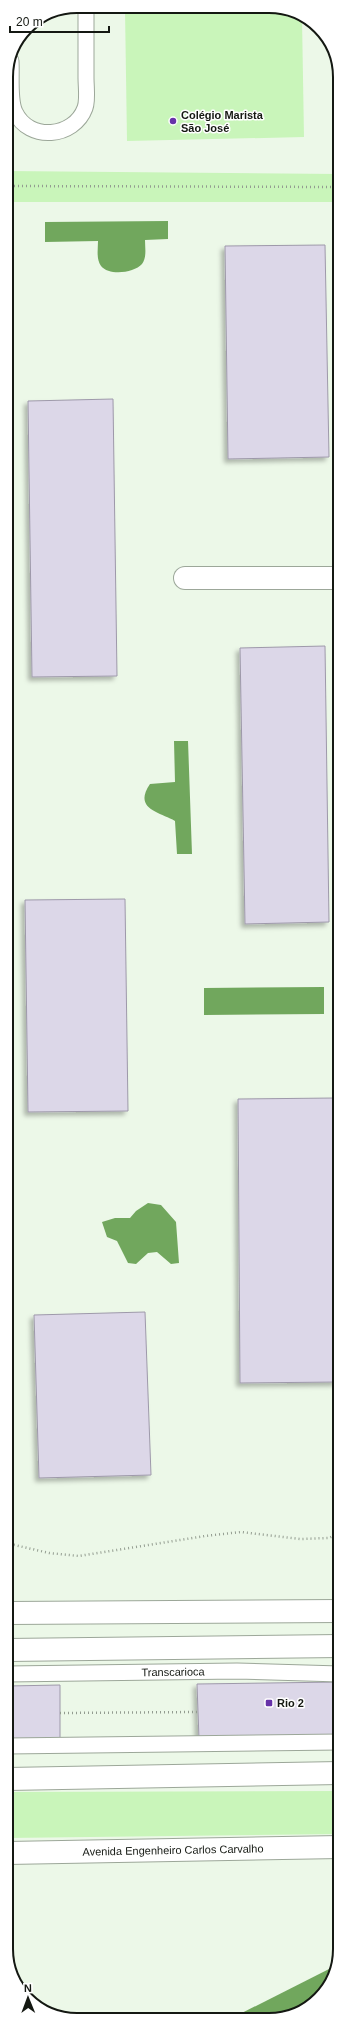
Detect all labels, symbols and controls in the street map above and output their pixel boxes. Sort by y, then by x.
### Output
scale bar [10,8,109,34]
text: 20 m [16,15,43,29]
place label: Colégio Marista São José [181,109,264,134]
marker: Colégio Marista São José [168,116,178,126]
street label: Transcarioca [141,1665,206,1678]
place label: Rio 2 [277,1697,304,1709]
marker: Rio 2 [264,1698,274,1708]
street label: Avenida Engenheiro Carlos Carvalho [82,1842,264,1858]
north arrow [8,1978,48,2018]
text: N [24,1982,32,1994]

